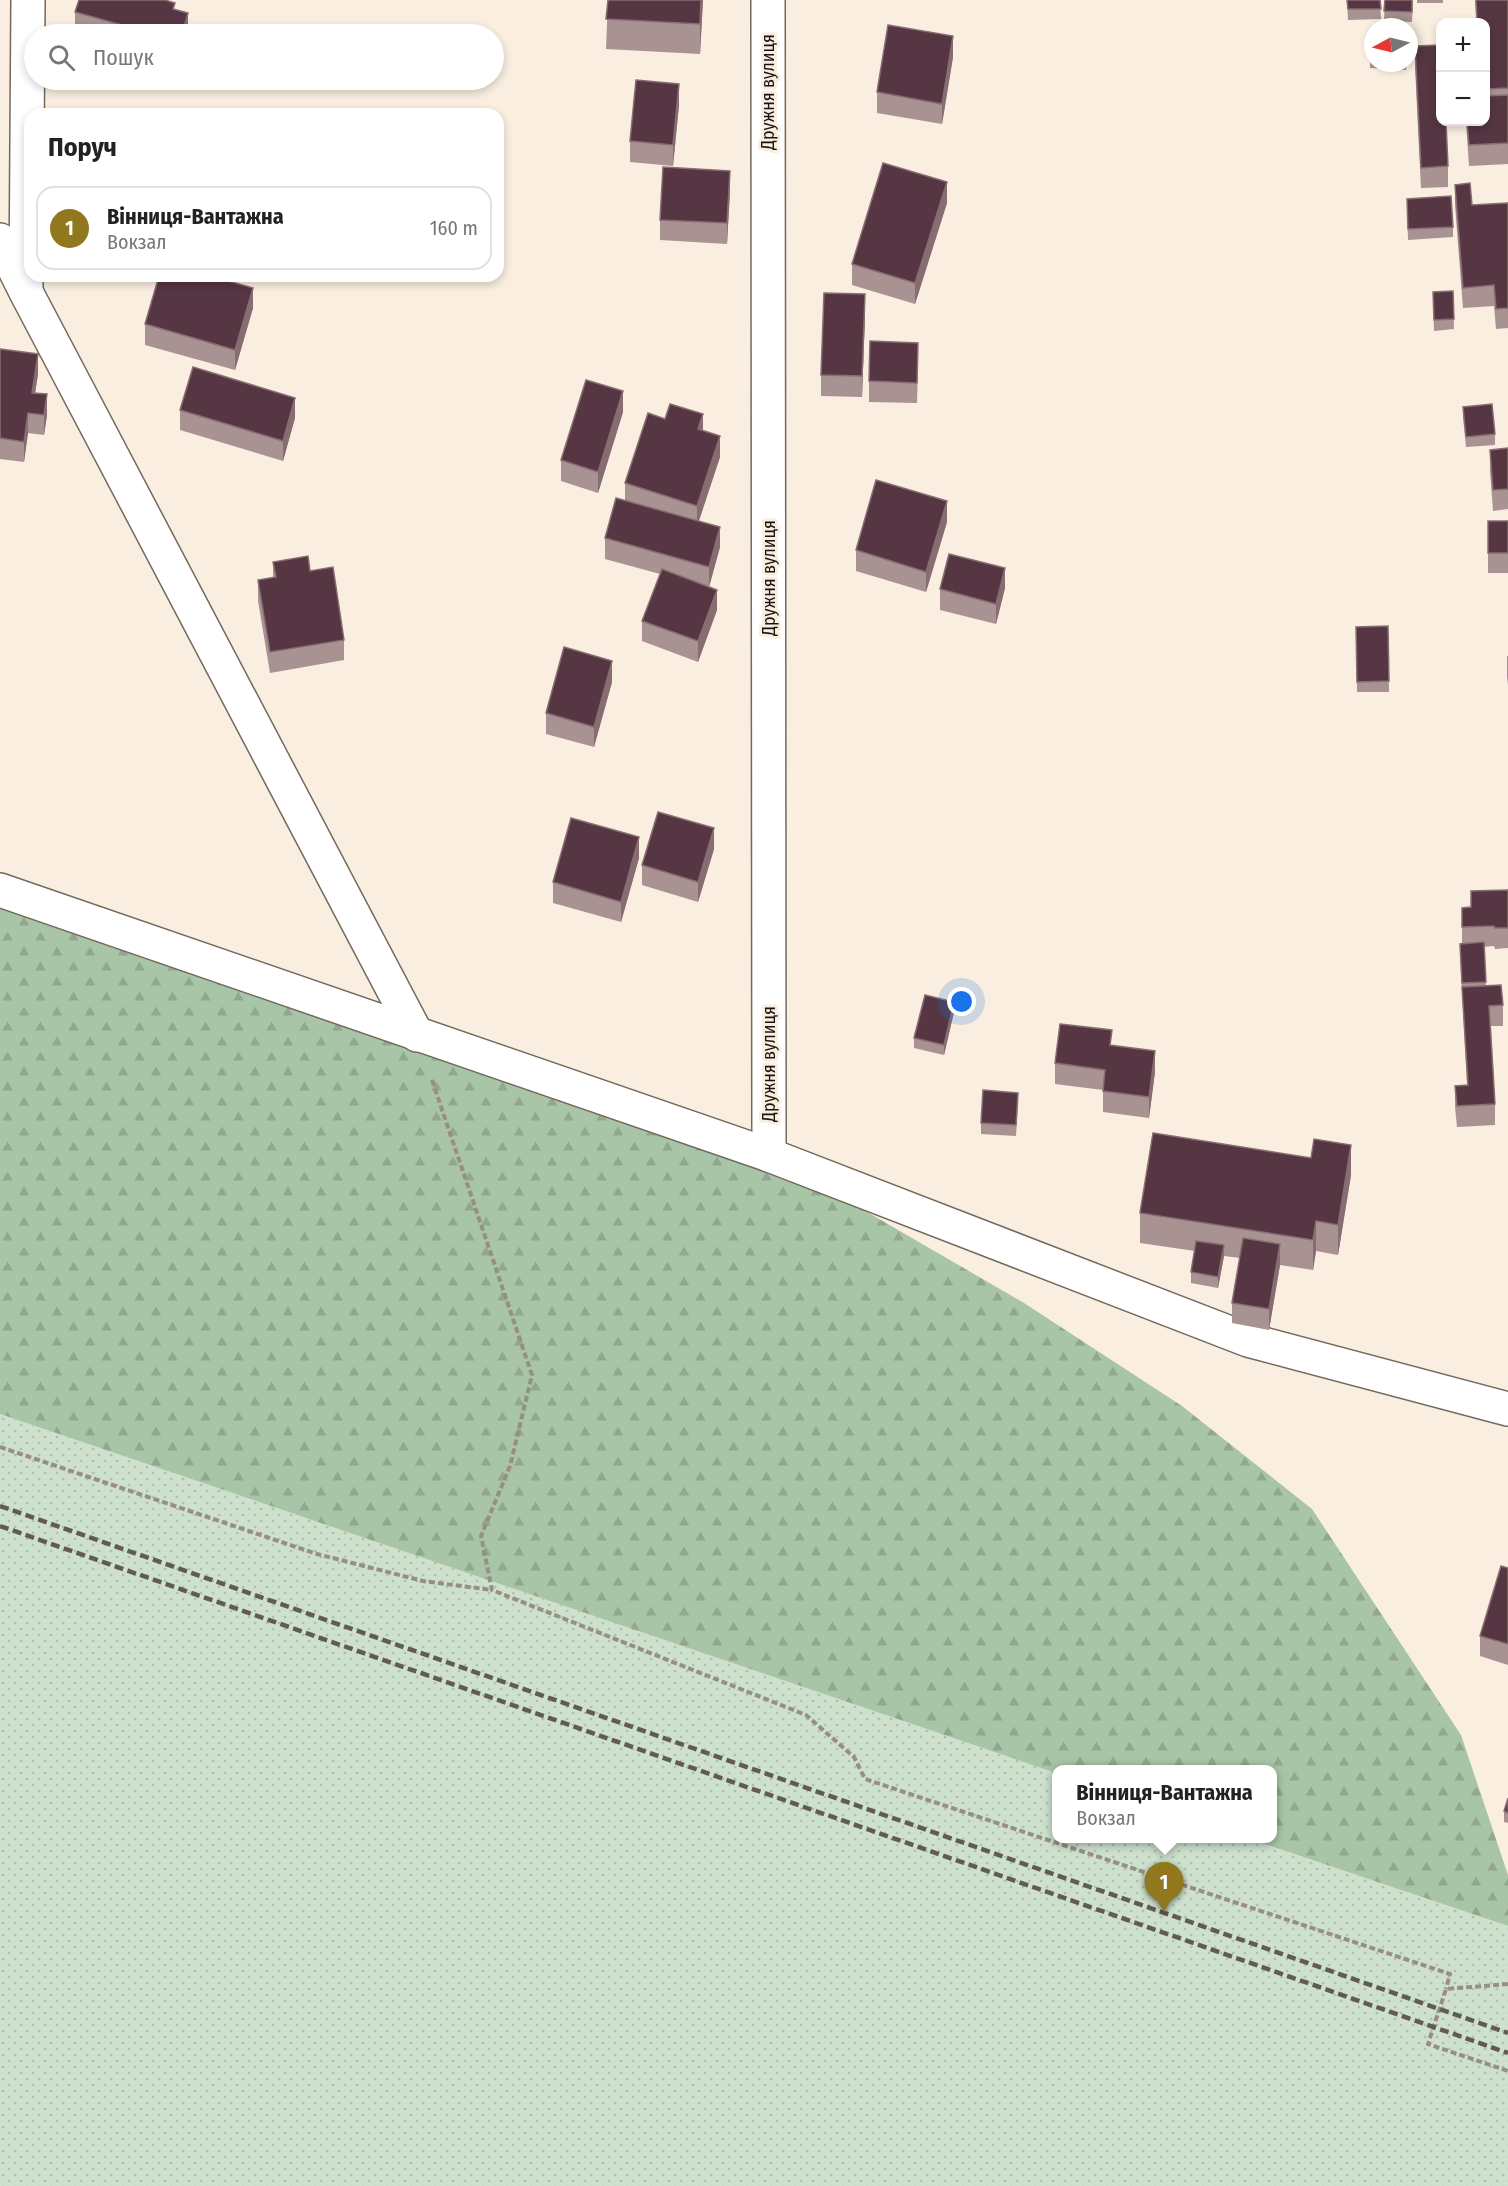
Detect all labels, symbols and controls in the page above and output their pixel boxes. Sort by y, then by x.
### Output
north arrow [1364,18,1418,72]
map controls [1436,18,1490,126]
button: + [1436,18,1490,72]
search box [24,24,504,90]
street label: Дружня вулиця [757,34,779,151]
icon: search [45,41,78,74]
text: Пошук [93,44,154,71]
button: − [1436,72,1490,126]
text: Поруч [48,132,117,163]
text: Вінниця-Вантажна [107,203,284,230]
text: 1 [65,216,74,240]
text: 160 m [430,216,478,240]
text: Вокзал [107,230,167,254]
street label: Дружня вулиця [758,520,780,637]
your location [947,987,976,1016]
street label: Дружня вулиця [758,1006,780,1123]
popup [1052,1765,1277,1843]
text: Вінниця-Вантажна [1076,1779,1253,1806]
text: Вокзал [1076,1806,1136,1830]
pin: 1 [1144,1862,1184,1912]

